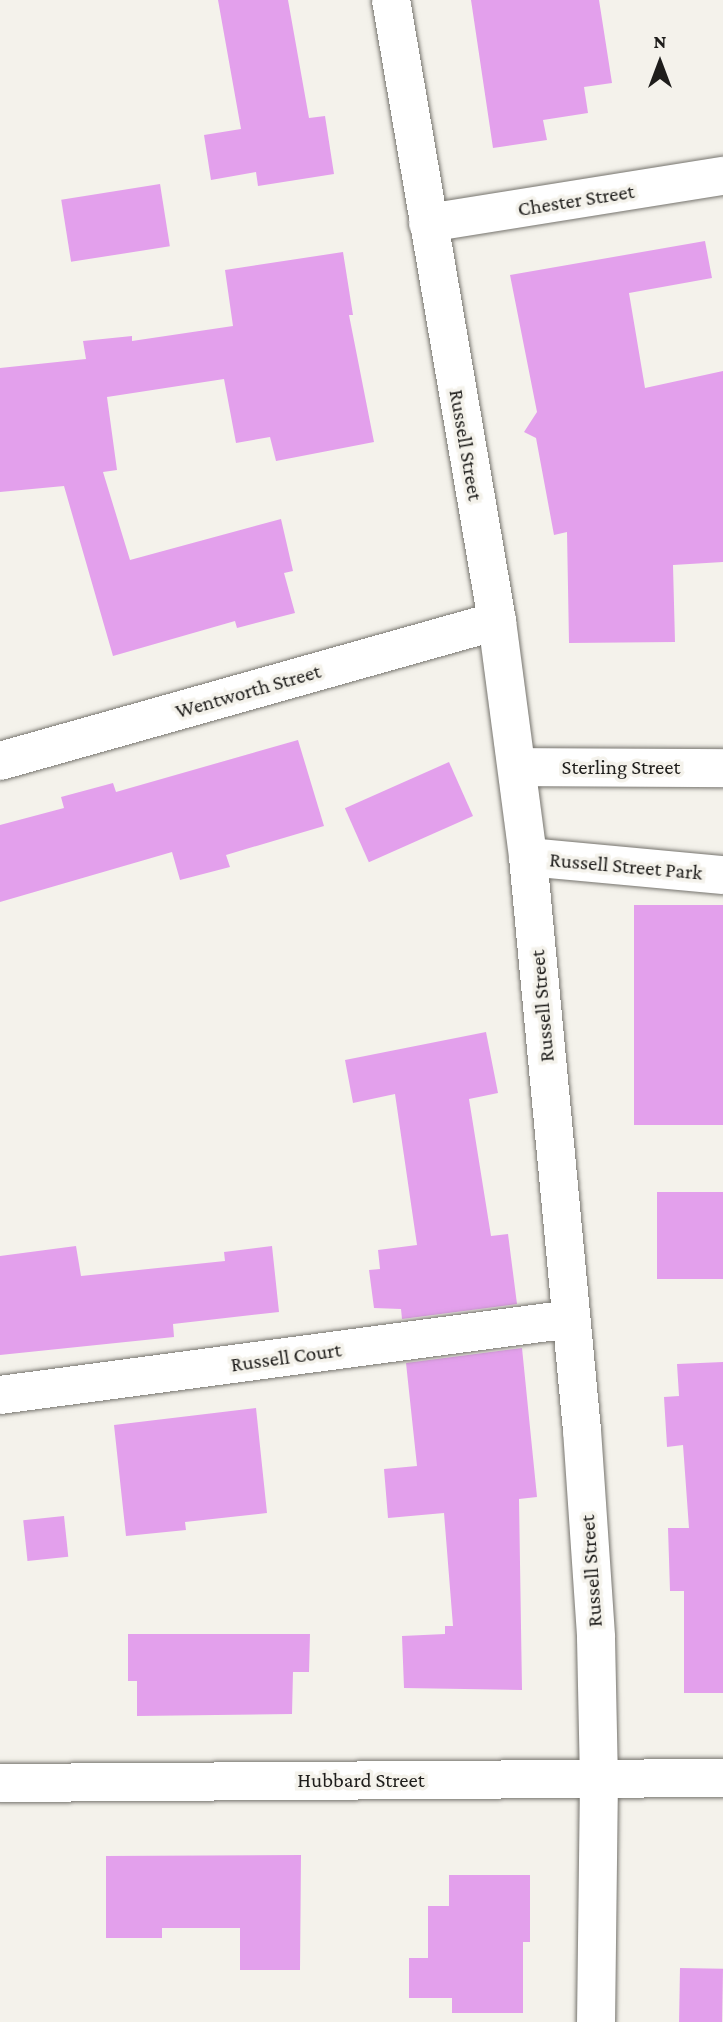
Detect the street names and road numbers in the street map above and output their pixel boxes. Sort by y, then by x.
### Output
street label: Chester Street [516,178,636,222]
street label: Russell Street [444,387,488,503]
street label: Wentworth Street [172,658,324,724]
street label: Sterling Street [562,754,680,780]
street label: Russell Street Park [548,847,704,885]
street label: Russell Street [525,949,559,1063]
street label: Russell Court [229,1337,343,1377]
street label: Russell Street [575,1514,607,1628]
street label: Hubbard Street [297,1767,425,1793]

